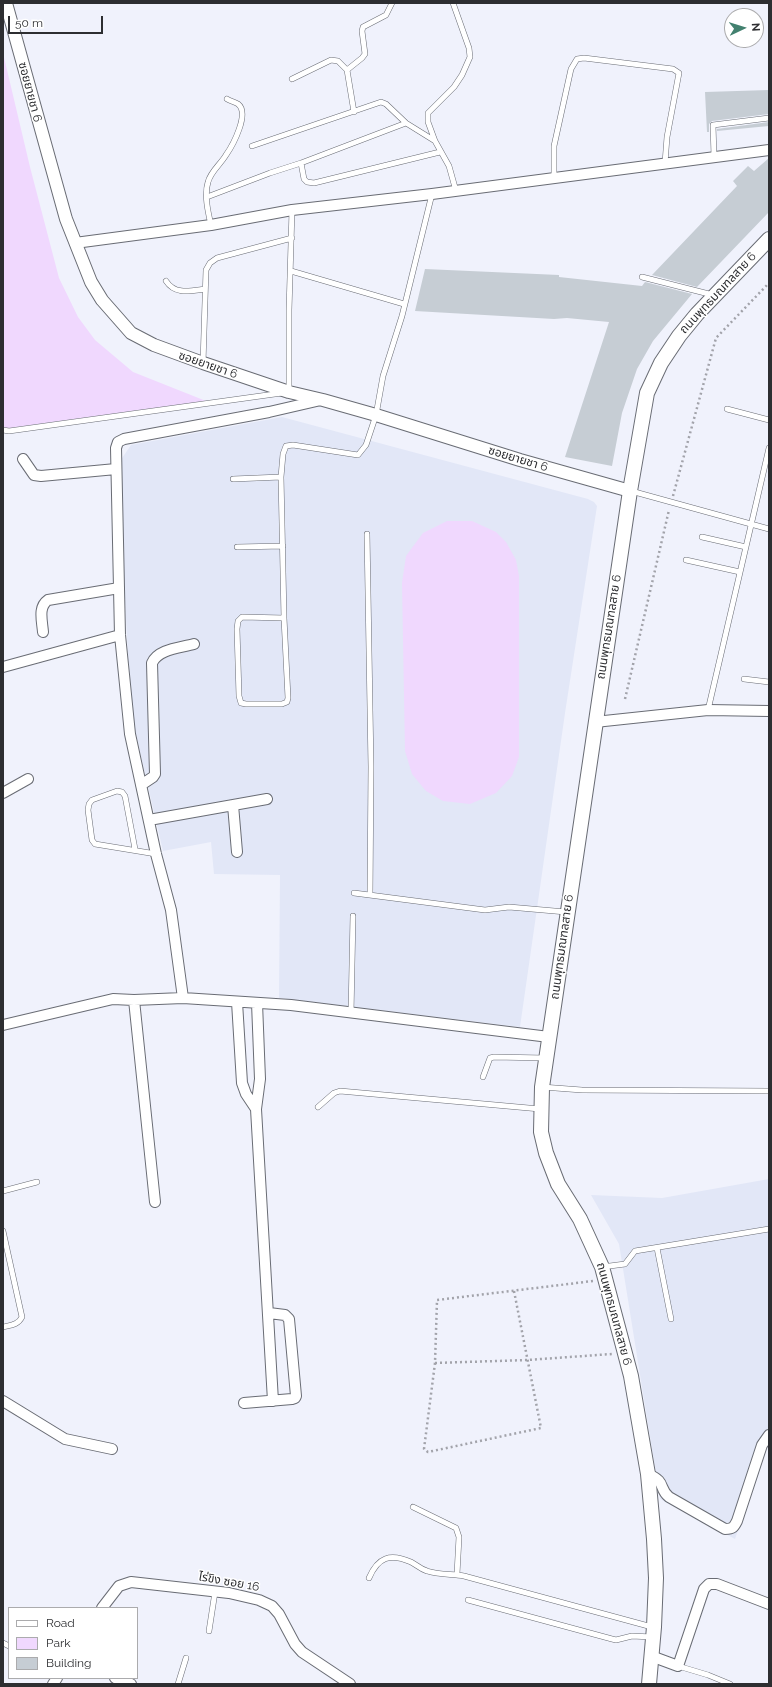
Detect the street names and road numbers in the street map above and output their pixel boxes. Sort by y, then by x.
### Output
street label: ซอยยายชา 6 [15,60,45,124]
street label: ถนนพุทธมณฑลสาย 6 [677,249,759,337]
street label: ซอยยายชา 6 [177,348,239,382]
street label: ซอยยายชา 6 [486,443,550,475]
street label: ถนนพุทธมณฑลสาย 6 [594,574,624,680]
street label: ถนนพุทธมณฑลสาย 6 [548,894,576,1000]
street label: ถนนพุทธมณฑลสาย 6 [593,1261,635,1367]
street label: ไร่ขิง ซอย 16 [197,1570,261,1594]

